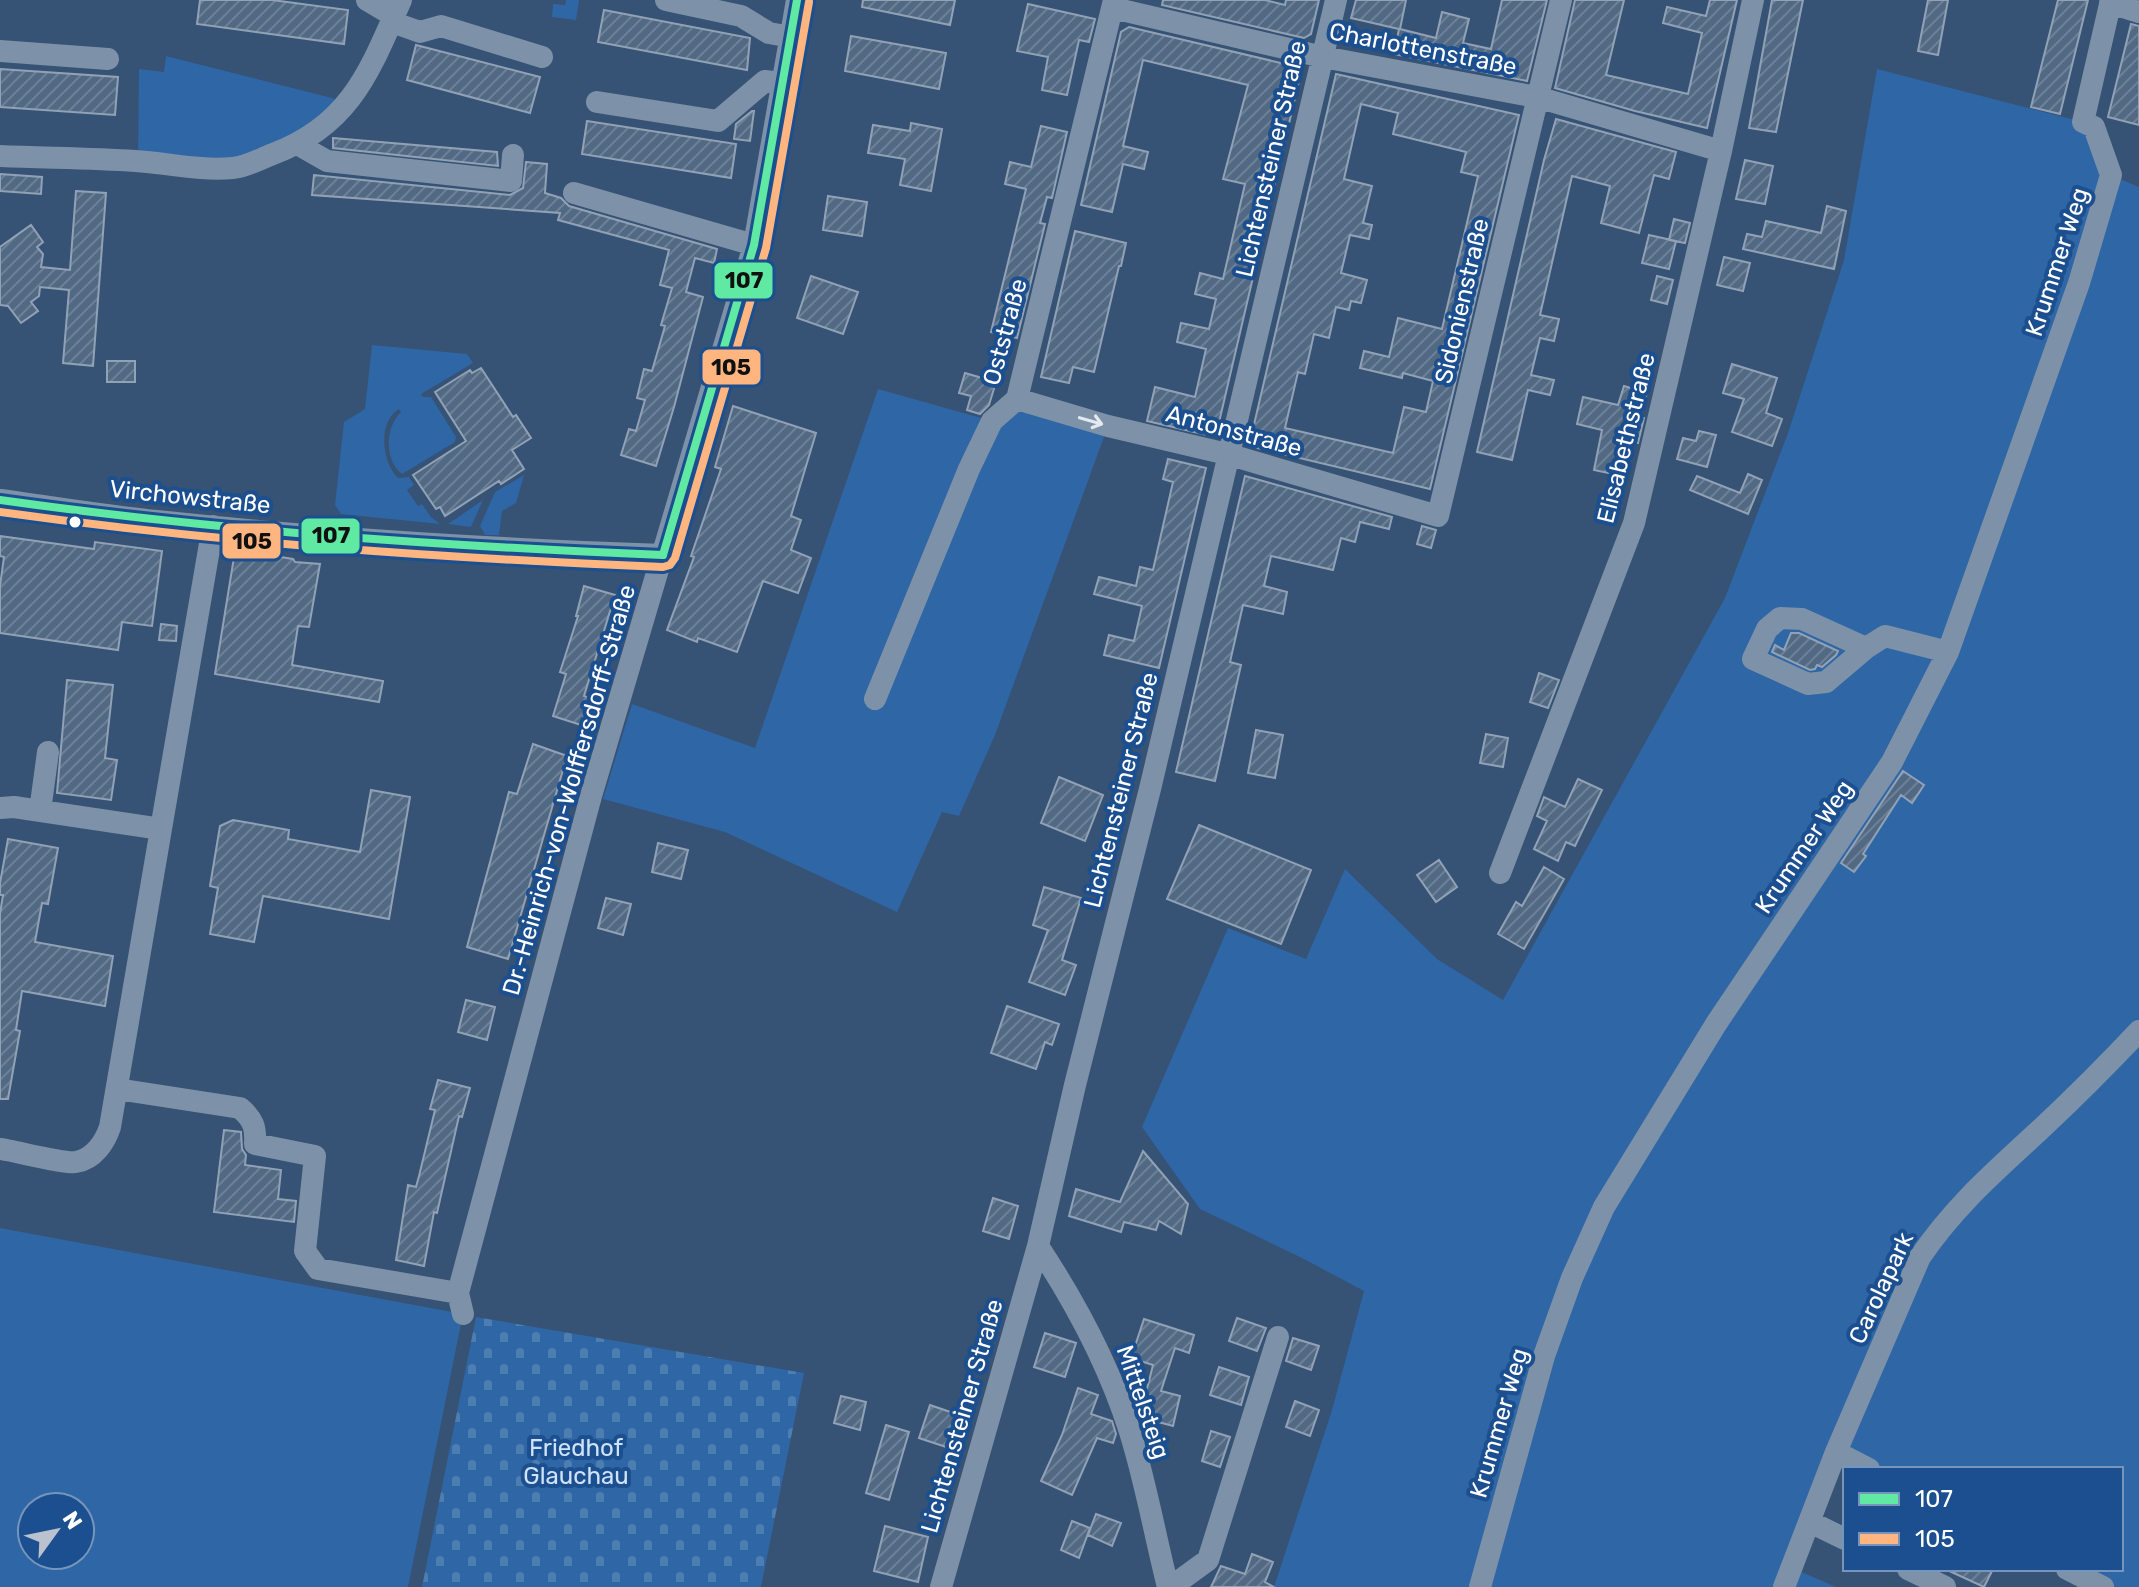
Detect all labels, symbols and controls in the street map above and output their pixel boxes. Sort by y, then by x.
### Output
street label: Charlottenstraße [1327,17,1519,81]
street label: Lichtensteiner Straße [1230,38,1312,280]
street label: Krummer Weg [2020,184,2094,340]
street label: Sidonienstraße [1429,216,1495,386]
line badge: 107 [713,261,774,300]
text: 107 [725,267,764,294]
street label: Oststraße [977,276,1033,388]
line badge: 105 [701,348,762,386]
street label: Elisabethstraße [1591,350,1661,526]
text: 105 [711,354,751,381]
street label: Antonstraße [1163,399,1305,463]
one-way arrow [1078,414,1104,429]
street label: Virchowstraße [108,475,272,519]
unlabelled marker [67,514,83,530]
line badge: 107 [300,517,361,555]
line badge: 105 [221,522,282,560]
text: 107 [312,522,351,549]
text: 105 [232,528,272,555]
street label: Dr.-Heinrich-von-Wolffersdorff-Straße [497,582,641,998]
street label: Lichtensteiner Straße [1078,669,1164,911]
street label: Krummer Weg [1749,775,1859,919]
street label: Carolapark [1843,1227,1919,1348]
street label: Lichtensteiner Straße [915,1296,1009,1536]
street label: Mittelsteig [1111,1342,1175,1462]
street label: Krummer Weg [1464,1345,1534,1501]
park label: Friedhof Glauchau [523,1434,629,1490]
legend [1843,1467,2123,1571]
text: 107 [1915,1485,1953,1513]
north arrow [16,1491,96,1571]
text: N [57,1506,88,1534]
text: 105 [1915,1525,1955,1553]

